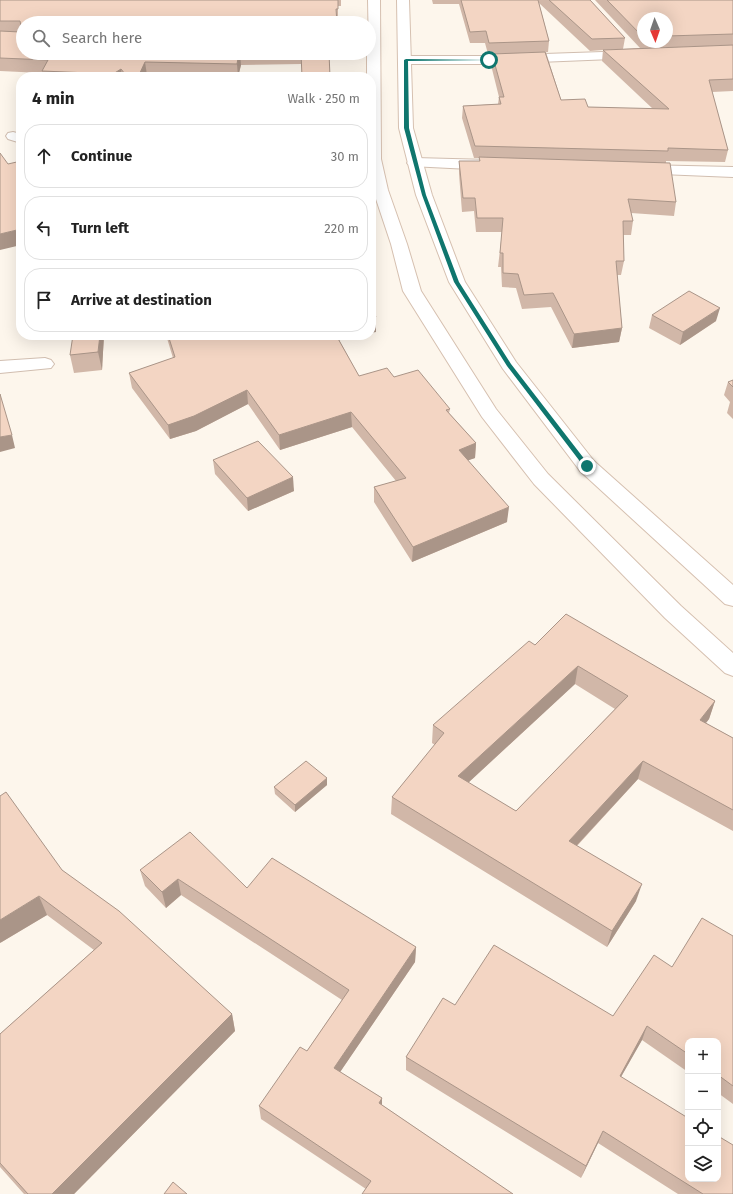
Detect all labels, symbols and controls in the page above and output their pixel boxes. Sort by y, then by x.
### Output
north arrow [637,12,673,48]
search box [16,16,376,60]
icon: search [30,27,52,49]
text: Search here [62,29,142,47]
route start [480,51,498,69]
text: 4 min [32,88,75,109]
text: Walk · 250 m [287,91,360,106]
icon: ahead [33,145,55,167]
text: Continue [71,147,132,165]
text: 30 m [331,149,359,164]
icon: left [33,217,55,239]
text: Turn left [71,219,129,237]
text: 220 m [324,221,359,236]
icon: arrive [33,289,55,311]
text: Arrive at destination [71,291,212,309]
route end [578,457,596,475]
map controls [685,1038,721,1182]
button: + [685,1038,721,1074]
button: − [685,1074,721,1110]
button: locate [685,1110,721,1146]
button: layers [685,1146,721,1182]

